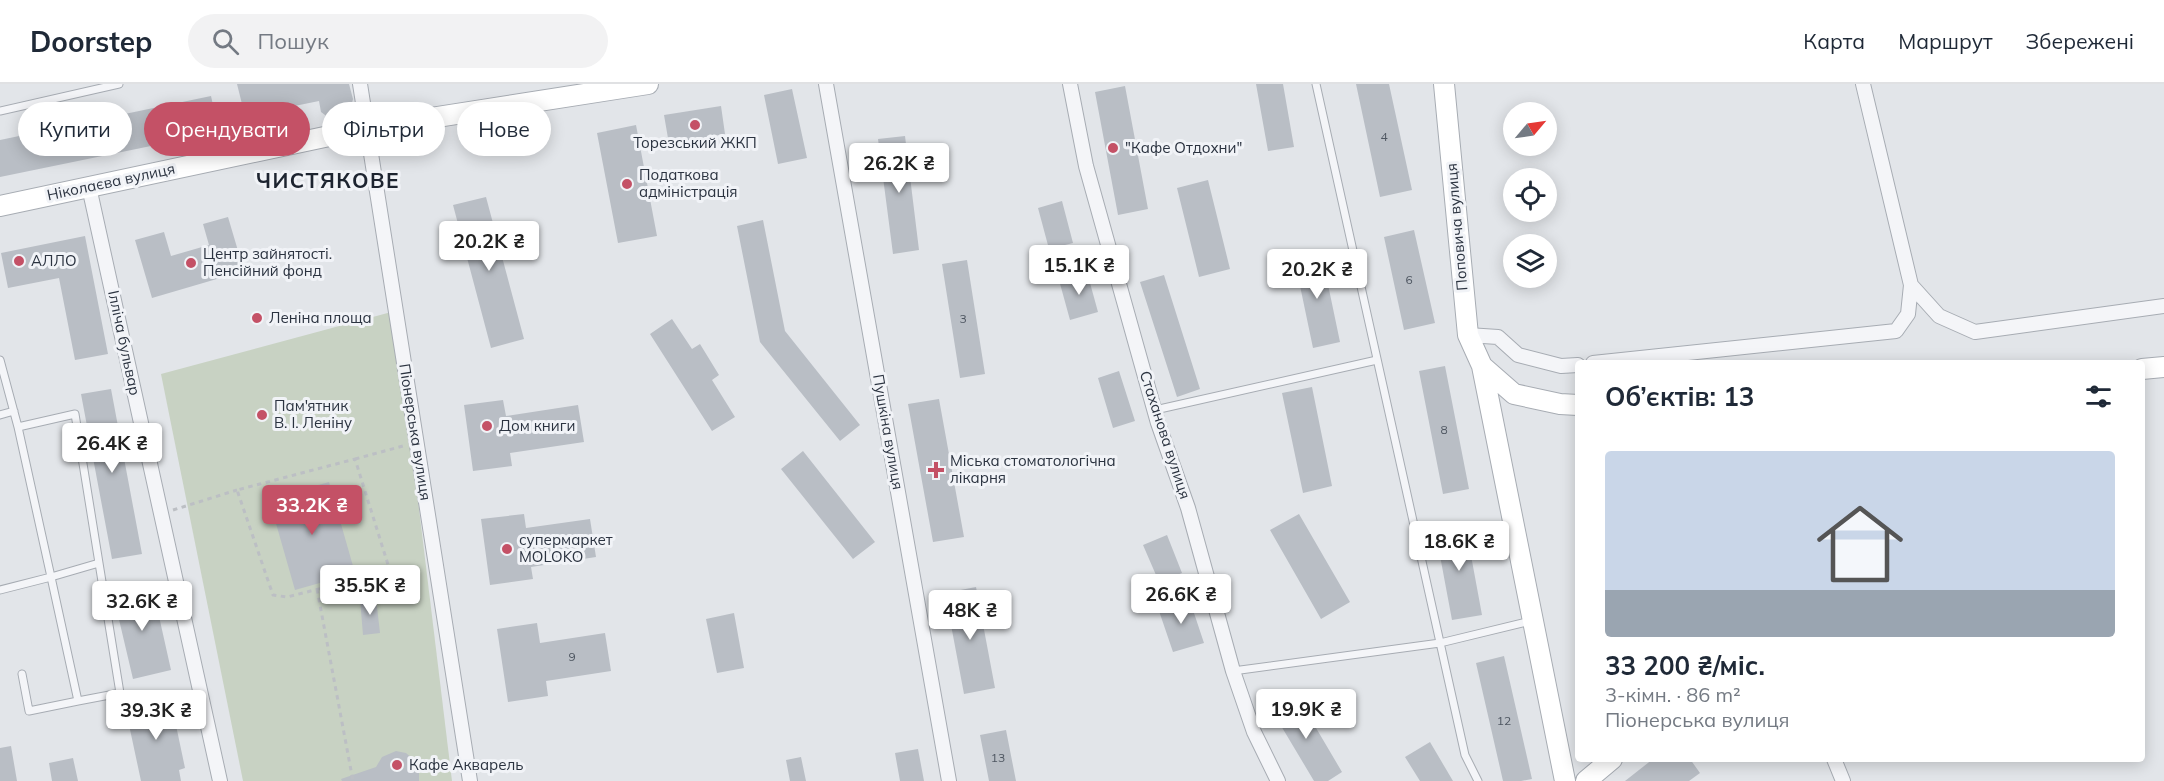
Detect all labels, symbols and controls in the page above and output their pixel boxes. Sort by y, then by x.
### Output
search box [188,14,608,68]
text: Doorstep [30,24,152,59]
icon: search [209,25,242,58]
text: Пошук [257,27,329,55]
text: Карта [1803,28,1865,54]
text: Маршрут [1898,28,1993,54]
text: Збережені [2026,28,2134,54]
chip: Купити [18,102,132,156]
chip: Орендувати [144,102,310,156]
chip: Фільтри [322,102,445,156]
chip: Нове [457,102,551,156]
north arrow [1503,102,1557,156]
map controls [1503,102,1557,288]
marker: Торезський ЖКП [688,118,702,132]
house number: 4 [1380,129,1388,144]
place label: Торезський ЖКП [633,133,757,152]
place label: "Кафе Отдохни" [1125,138,1242,157]
marker: "Кафе Отдохни" [1106,141,1120,155]
pin: 26.2K ₴ [844,143,954,194]
text: 26.2K ₴ [863,150,935,175]
street label: Ніколаєва вулиця [45,159,177,204]
street label: Поповича вулиця [1441,163,1472,292]
place label: Податкова адміністрація [639,165,738,201]
district label: ЧИСТЯКОВЕ [256,167,400,193]
button: locate [1503,168,1557,222]
marker: Податкова адміністрація [620,177,634,191]
pin: 20.2K ₴ [434,221,544,272]
text: 20.2K ₴ [453,228,525,253]
button: layers [1503,234,1557,288]
place label: Центр зайнятості. Пенсійний фонд [203,244,332,280]
pin: 15.1K ₴ [1024,245,1134,296]
pin: 20.2K ₴ [1262,249,1372,300]
place label: АЛЛО [31,251,76,270]
text: 15.1K ₴ [1043,252,1115,277]
marker: АЛЛО [12,254,26,268]
marker: Центр зайнятості. Пенсійний фонд [184,256,198,270]
text: 20.2K ₴ [1281,256,1353,281]
house number: 6 [1405,272,1413,287]
street label: Ілліча бульвар [104,289,145,397]
place label: Леніна площа [269,308,372,327]
marker: Леніна площа [250,311,264,325]
house number: 3 [959,311,967,326]
street label: Піонерська вулиця [395,362,436,502]
street label: Стаханова вулиця [1136,368,1195,501]
street label: Пушкіна вулиця [869,373,908,491]
text: Об’єктів: 13 [1605,380,1754,413]
icon: filters [2082,380,2115,413]
place label: Пам'ятник В. І. Леніну [274,396,352,432]
marker: Пам'ятник В. І. Леніну [255,408,269,422]
place label: Дом книги [499,416,575,435]
marker: Дом книги [480,419,494,433]
house number: 8 [1440,422,1448,437]
pin: 26.4K ₴ [57,423,167,474]
text: 26.4K ₴ [76,430,148,455]
place label: Міська стоматологічна лікарня [950,451,1116,487]
marker: Міська стоматологічна лікарня [927,461,945,479]
pin: 33.2K ₴ [257,485,367,536]
icon: home [1806,490,1914,598]
text: 33.2K ₴ [276,492,348,517]
pin: 18.6K ₴ [1404,521,1514,572]
text: 18.6K ₴ [1423,528,1495,553]
place label: супермаркет MOLOKO [519,530,613,566]
marker: супермаркет MOLOKO [500,542,514,556]
pin: 35.5K ₴ [315,565,425,616]
text: 35.5K ₴ [334,572,406,597]
pin: 26.6K ₴ [1126,574,1236,625]
pin: 32.6K ₴ [87,581,197,632]
text: 26.6K ₴ [1145,581,1217,606]
text: 32.6K ₴ [106,588,178,613]
pin: 48K ₴ [928,590,1012,641]
text: 48K ₴ [943,597,997,622]
house number: 9 [568,649,576,664]
text: 33 200 ₴/міс. [1605,649,1765,682]
text: 3-кімн. · 86 m² [1605,682,1741,707]
pin: 19.9K ₴ [1251,689,1361,740]
pin: 39.3K ₴ [101,690,211,741]
text: 19.9K ₴ [1270,696,1342,721]
text: 39.3K ₴ [120,697,192,722]
text: Піонерська вулиця [1605,707,1790,732]
house number: 12 [1497,713,1511,728]
house number: 13 [991,750,1005,765]
place label: Кафе Акварель [409,755,524,774]
marker: Кафе Акварель [390,758,404,772]

